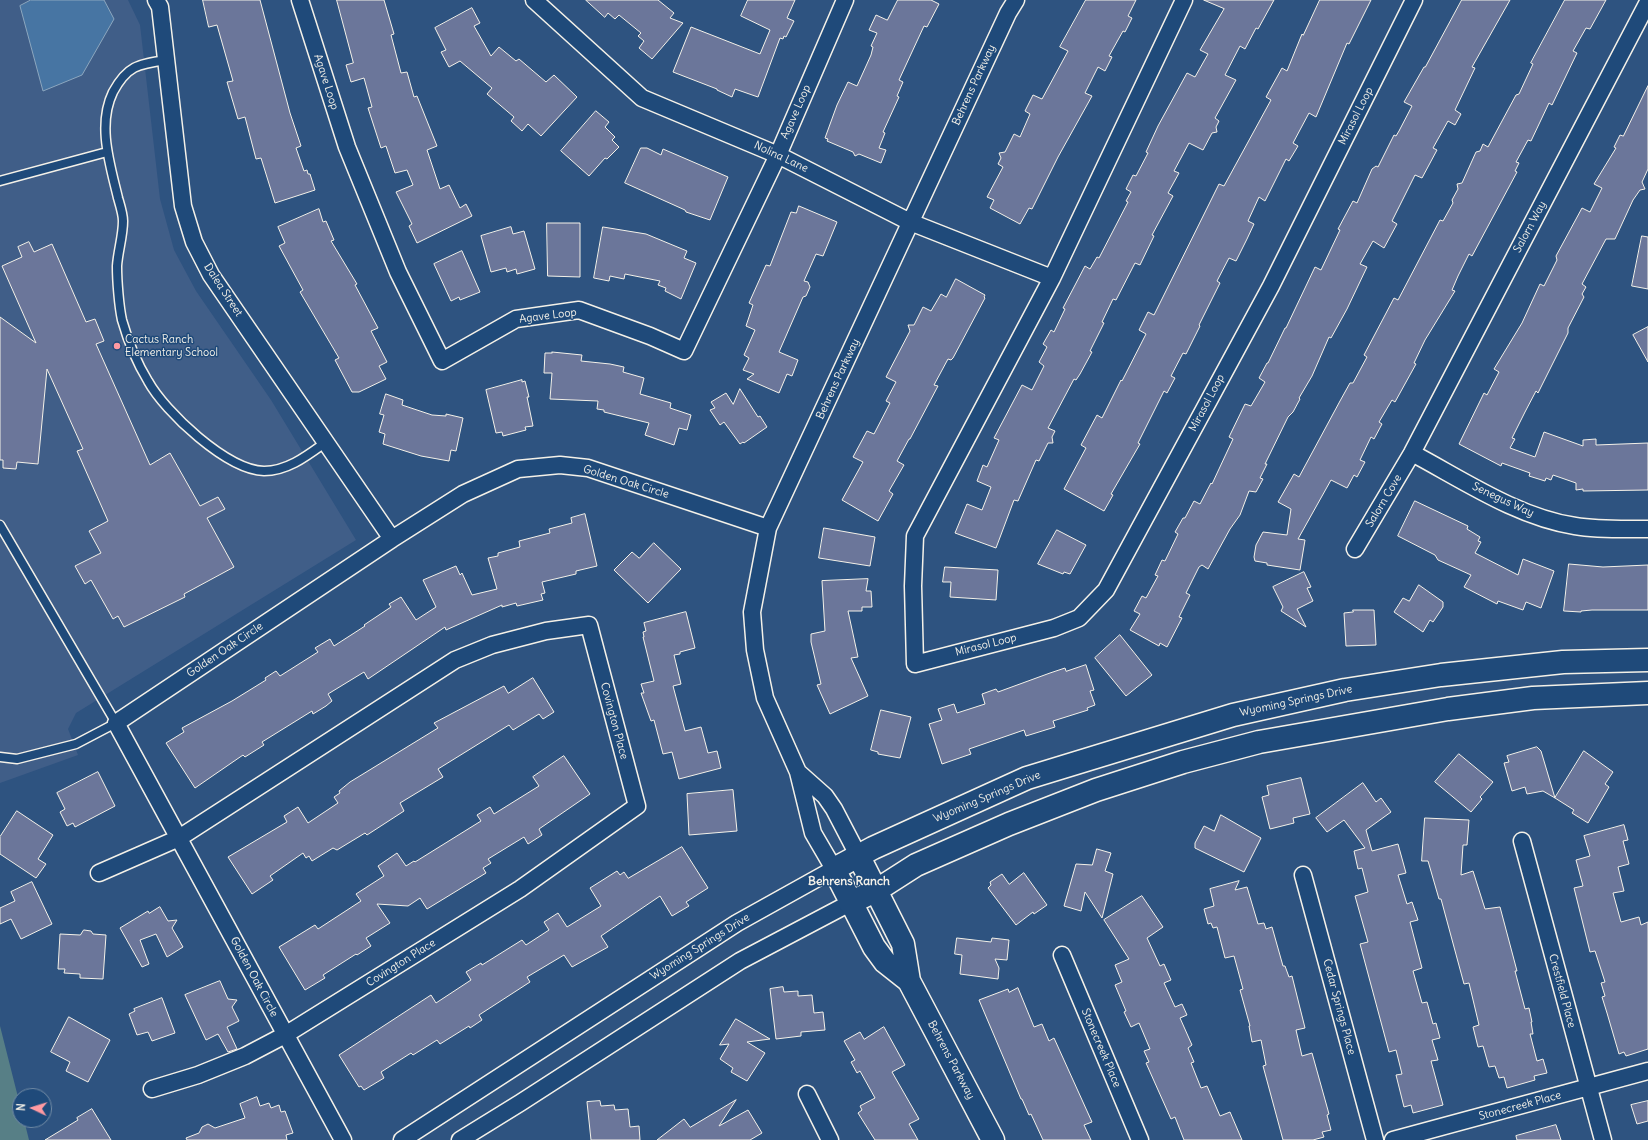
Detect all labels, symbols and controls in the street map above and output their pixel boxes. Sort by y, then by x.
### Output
street label: Behrens Parkway [950,43,998,127]
street label: Agave Loop [311,52,341,112]
street label: Agave Loop [778,83,814,141]
street label: Mirasol Loop [1336,85,1376,147]
street label: Nolina Lane [752,139,810,175]
street label: Salorn Way [1511,199,1549,255]
street label: Dalea Street [201,261,245,319]
street label: Agave Loop [518,306,578,326]
place label: Cactus Ranch Elementary School [125,333,218,359]
street label: Behrens Parkway [814,337,862,421]
marker: Cactus Ranch Elementary School [112,341,122,351]
street label: Mirasol Loop [1186,372,1228,434]
street label: Golden Oak Circle [582,463,670,501]
street label: Salorn Cove [1363,472,1405,530]
street label: Senegus Way [1470,480,1536,520]
street label: Golden Oak Circle [184,620,266,680]
street label: Mirasol Loop [954,631,1018,659]
street label: Covington Place [597,681,631,761]
street label: Wyoming Springs Drive [1238,683,1354,719]
street label: Wyoming Springs Drive [932,768,1042,826]
district label: Behrens Ranch [808,875,890,889]
street label: Wyoming Springs Drive [648,911,752,983]
street label: Golden Oak Circle [227,935,281,1019]
street label: Covington Place [364,936,438,990]
street label: Crestfield Place [1546,953,1578,1029]
street label: Cedar Springs Place [1320,958,1358,1056]
street label: Stonecreek Place [1078,1006,1124,1090]
street label: Behrens Parkway [925,1018,977,1102]
north arrow [12,1088,52,1128]
street label: Stonecreek Place [1477,1089,1563,1123]
text: N [14,1103,28,1112]

